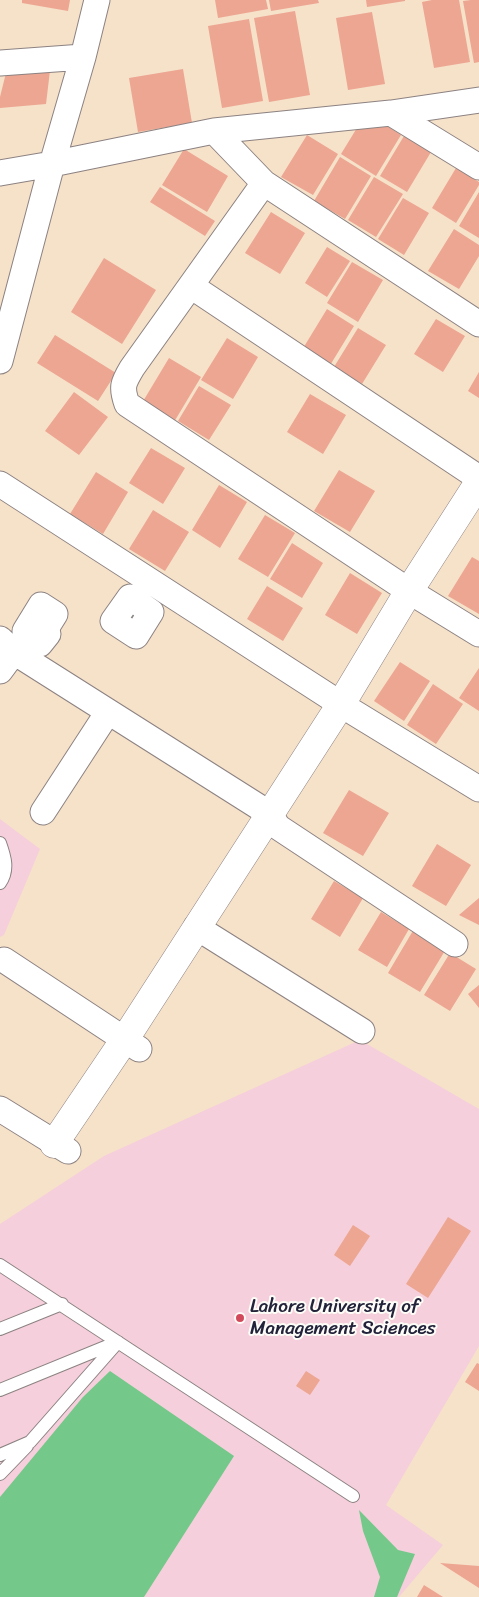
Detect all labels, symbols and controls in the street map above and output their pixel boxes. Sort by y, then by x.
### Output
place label: Lahore University of Management Sciences [250,1296,435,1340]
marker: Lahore University of Management Sciences [234,1312,246,1324]

